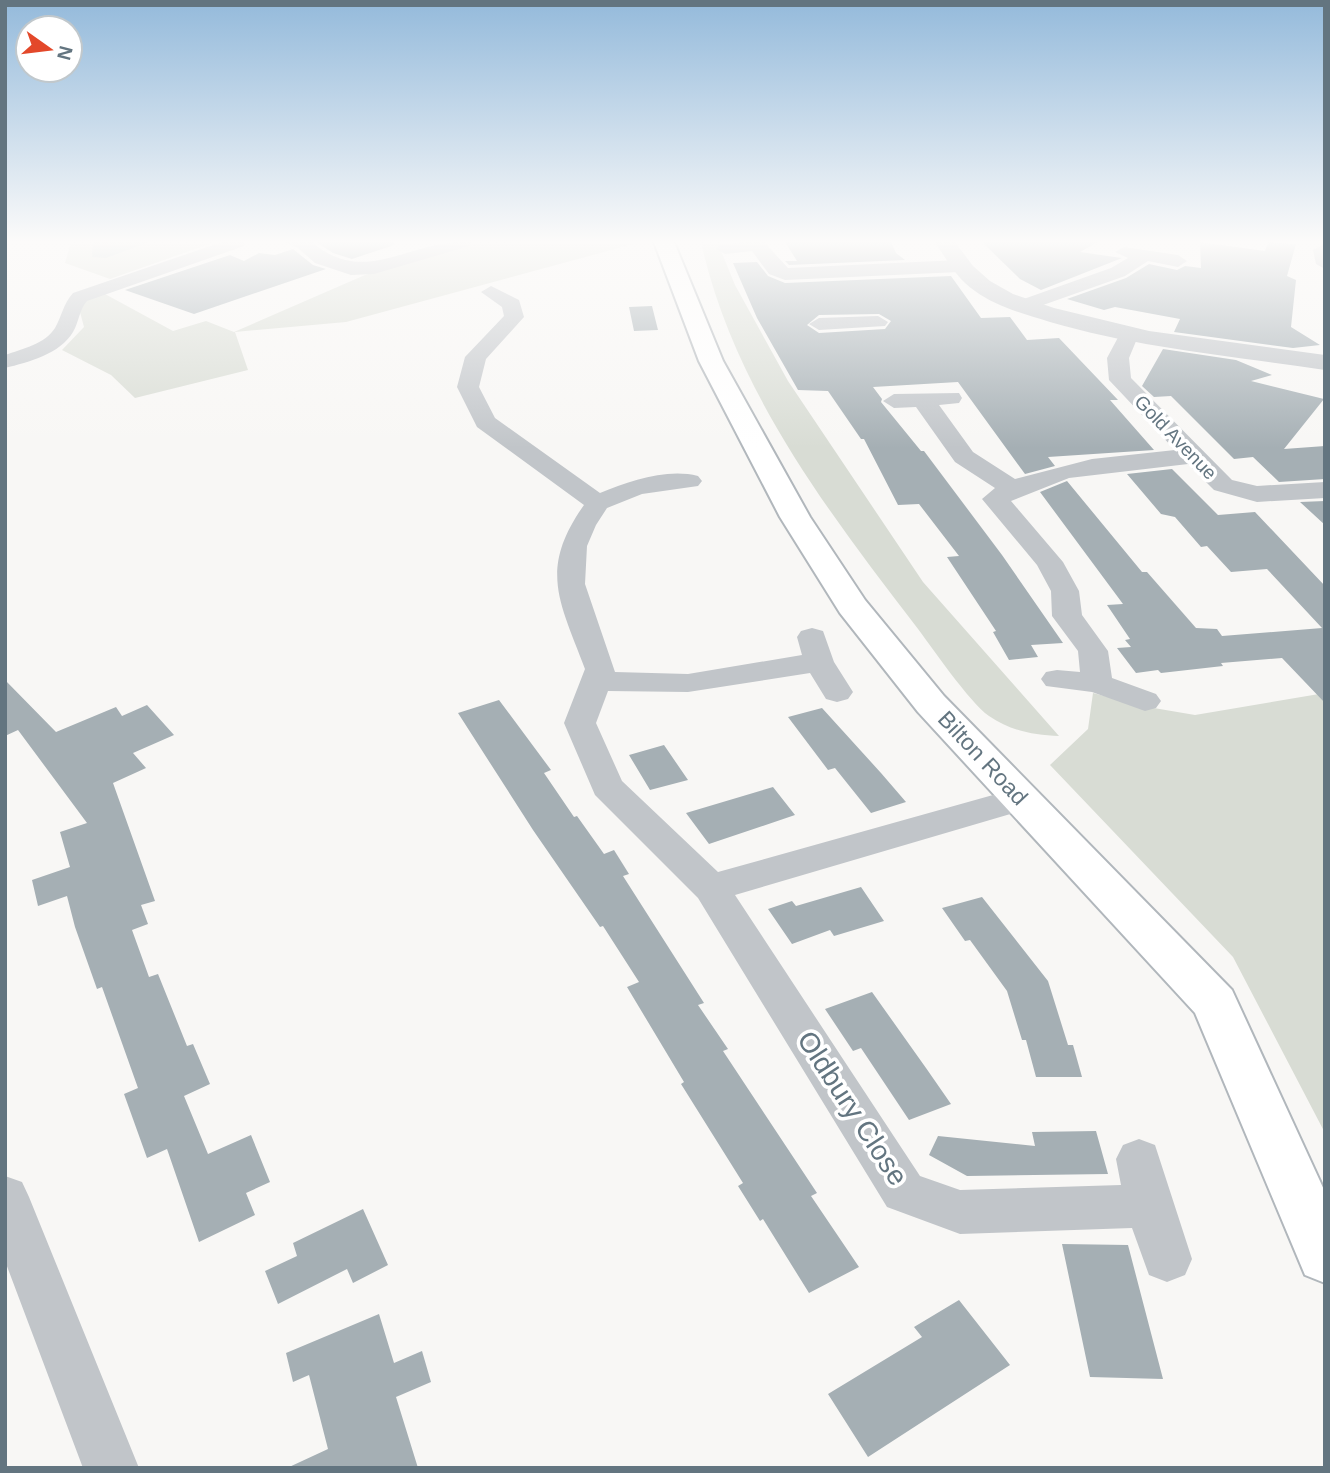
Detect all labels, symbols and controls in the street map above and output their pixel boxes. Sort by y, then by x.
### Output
north arrow [14,14,84,84]
text: N [53,44,77,62]
street label: Gold Avenue [1130,391,1221,484]
street label: Bilton Road [933,706,1033,810]
street label: Oldbury Close [791,1025,914,1191]

